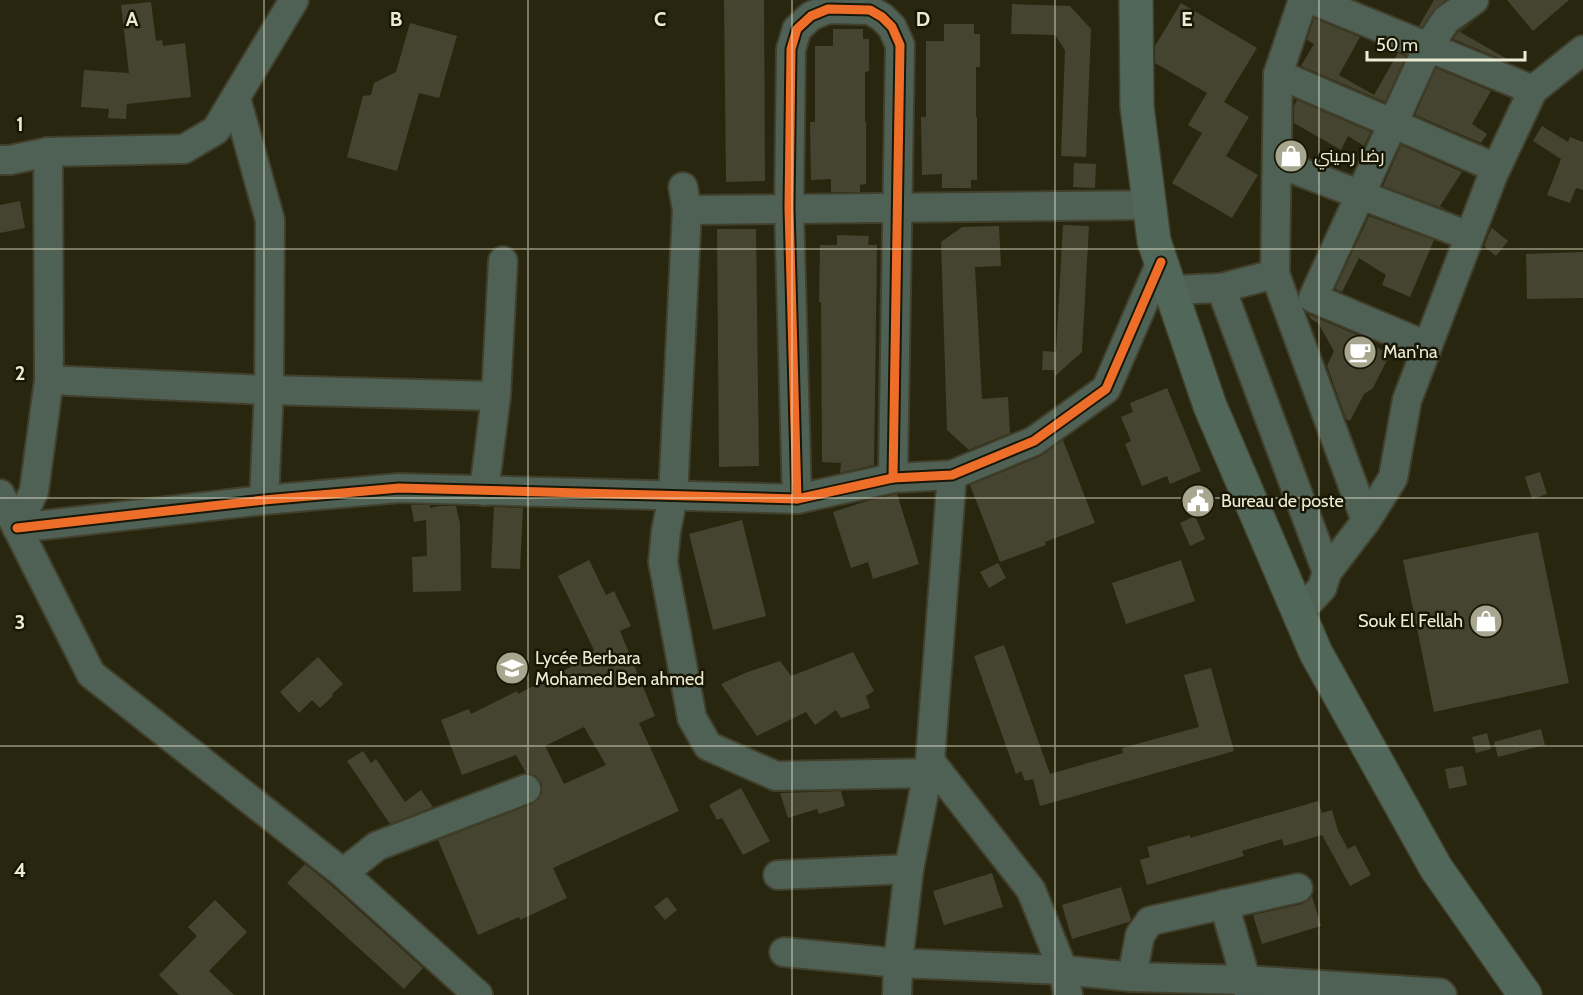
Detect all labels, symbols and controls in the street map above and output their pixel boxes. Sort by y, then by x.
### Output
text: A [126,7,139,31]
text: B [390,7,402,31]
text: C [654,7,666,31]
text: D [916,7,930,31]
text: E [1181,7,1193,31]
scale bar [1367,24,1524,62]
text: 50 m [1376,34,1418,56]
text: 1 [16,112,24,136]
shop icon: رضا رميني [1273,138,1309,174]
place label: رضا رميني [1314,145,1384,170]
cafe icon: Man'na [1342,334,1378,370]
place label: Man'na [1383,341,1438,363]
text: 2 [15,361,25,385]
public building icon: Bureau de poste [1180,483,1216,519]
place label: Bureau de poste [1221,490,1344,512]
shop icon: Souk El Fellah [1468,603,1504,639]
text: 3 [15,610,25,634]
place label: Souk El Fellah [1358,610,1463,632]
place label: Lycée Berbara Mohamed Ben ahmed [535,647,704,690]
school or university icon: Lycée Berbara Mohamed Ben ahmed [494,650,530,686]
text: 4 [14,858,26,882]

